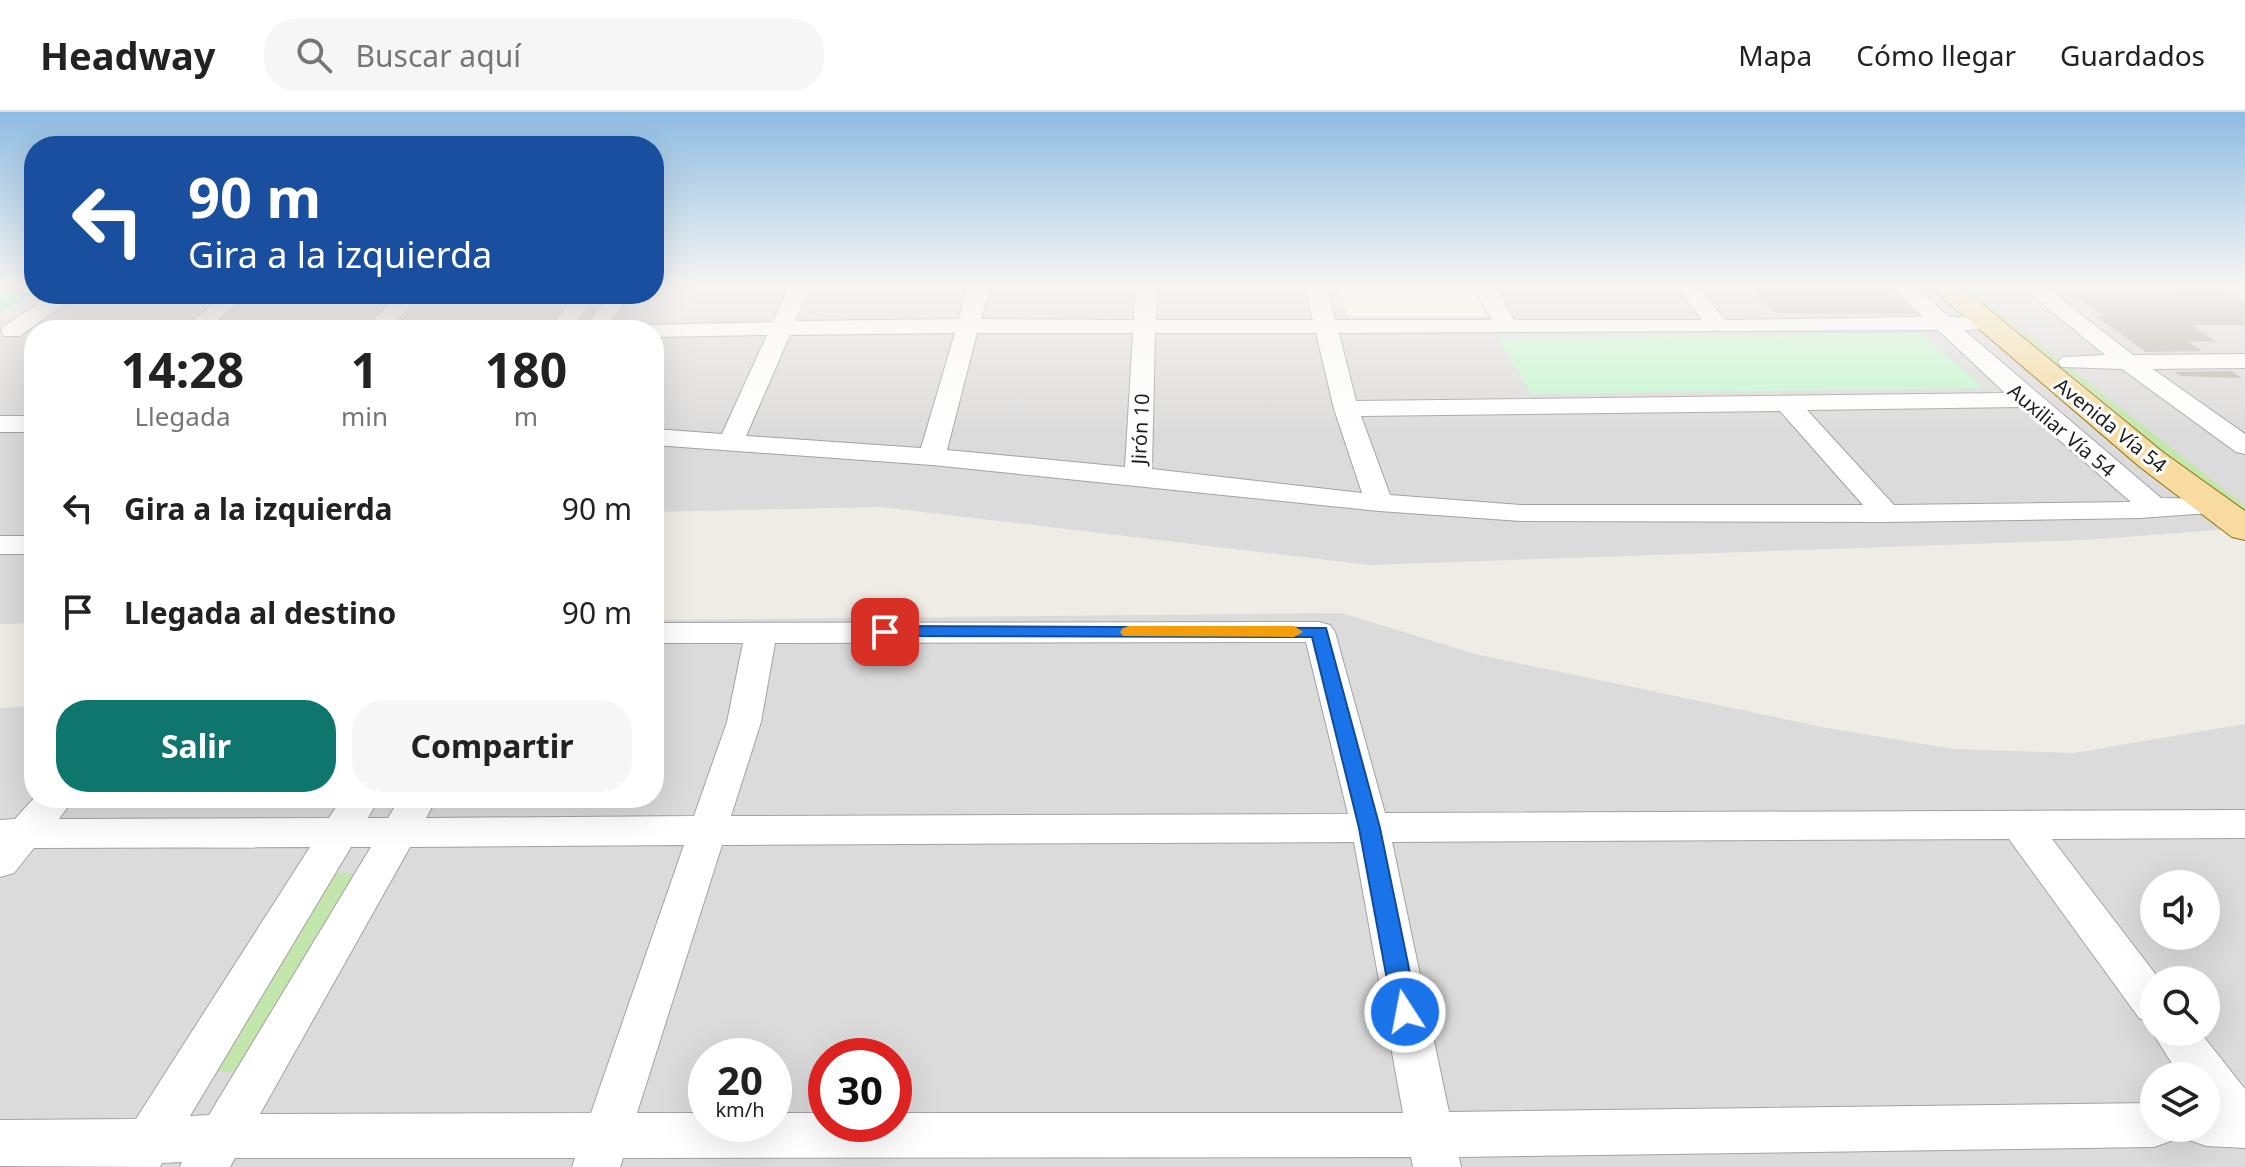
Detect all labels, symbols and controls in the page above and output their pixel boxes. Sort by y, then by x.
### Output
search box [264,19,824,91]
text: Headway [40,29,216,81]
icon: search [292,33,336,77]
text: Buscar aquí [356,35,521,76]
text: Mapa [1738,36,1812,74]
text: Cómo llegar [1856,36,2016,74]
text: Guardados [2060,36,2205,74]
text: 90 m [188,158,321,234]
icon: left [56,168,160,272]
text: Gira a la izquierda [188,230,492,279]
text: 14:28 [121,337,244,402]
text: 1 [351,337,378,402]
text: 180 [485,337,567,402]
street label: Avenida Vía 54 [2049,371,2173,479]
street label: Auxiliar Vía 54 [2003,377,2122,483]
street label: Jirón 10 [1125,393,1155,467]
text: Llegada [134,398,231,434]
text: min [341,398,388,434]
text: m [514,398,538,434]
icon: left [56,486,100,530]
text: Gira a la izquierda [124,488,393,529]
text: 90 m [562,488,632,529]
icon: arrive [56,590,100,634]
text: Llegada al destino [124,592,396,633]
text: 90 m [562,592,632,633]
pin [851,598,919,666]
icon: arrive [863,610,907,654]
button: Salir [56,700,336,792]
button: Compartir [352,700,632,792]
map controls [2140,870,2220,1142]
button: sound [2140,870,2220,950]
button: search [2140,966,2220,1046]
position arrow [1363,970,1447,1054]
speed limit sign: 30 [808,1038,912,1142]
text: 20 [717,1052,763,1107]
button: layers [2140,1062,2220,1142]
text: km/h [715,1096,765,1123]

